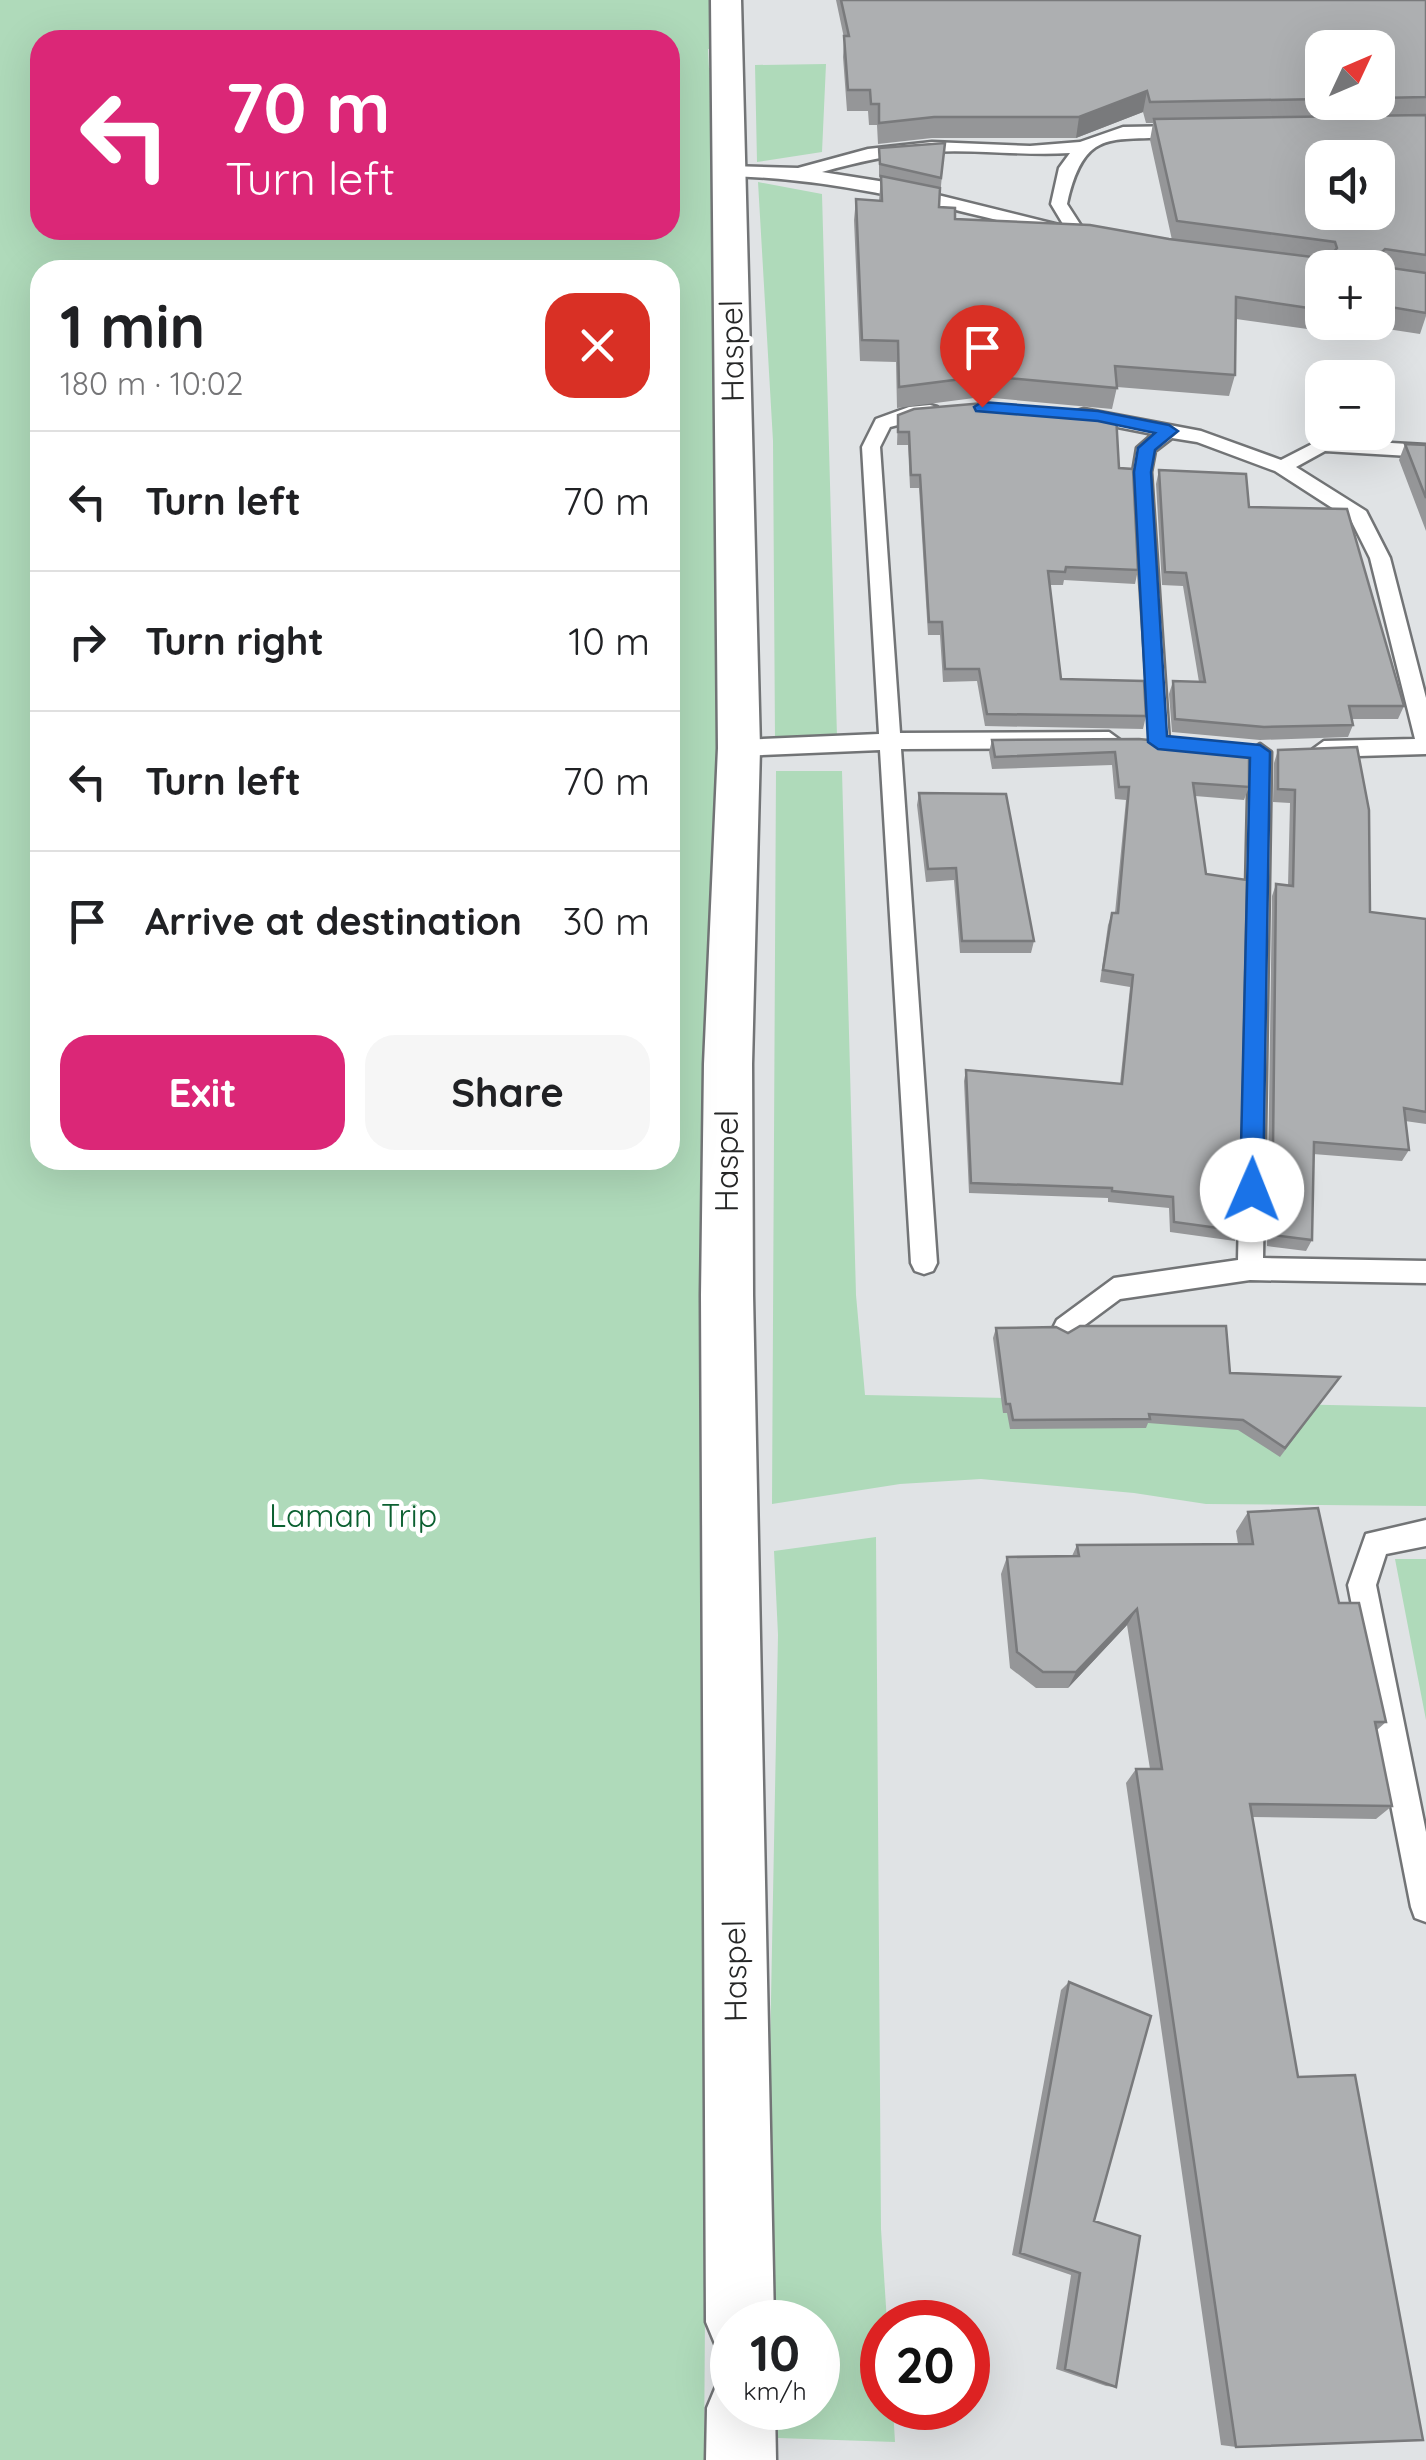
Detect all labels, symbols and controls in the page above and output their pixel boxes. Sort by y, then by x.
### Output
north arrow [1305,30,1395,120]
map controls [1305,30,1395,450]
text: 70 m [225,63,391,151]
icon: left [60,70,190,200]
button: sound [1305,140,1395,230]
text: Turn left [225,150,395,206]
button: + [1305,250,1395,340]
text: 1 min [60,288,205,363]
button: close [545,293,650,398]
street label: Haspel [710,300,752,402]
pin [940,305,1025,408]
icon: arrive [955,320,1010,375]
button: − [1305,360,1395,450]
text: 180 m · 10:02 [60,363,243,403]
icon: left [60,474,115,529]
text: Turn left [145,477,301,525]
text: 70 m [563,477,650,525]
icon: right [60,614,115,669]
text: Turn right [145,617,324,665]
text: 10 m [568,617,650,665]
icon: left [60,754,115,809]
text: Turn left [145,757,301,805]
text: 70 m [563,757,650,805]
icon: arrive [60,894,115,949]
text: Arrive at destination [145,897,522,945]
text: 30 m [562,897,650,945]
button: Exit [60,1035,345,1150]
button: Share [365,1035,650,1150]
street label: Haspel [706,1110,746,1212]
position arrow [1200,1138,1304,1242]
park label: Laman Trip [269,1495,437,1535]
street label: Haspel [713,1920,755,2022]
speed limit sign: 20 [860,2300,990,2430]
text: 10 [750,2321,800,2384]
text: km/h [743,2375,807,2406]

